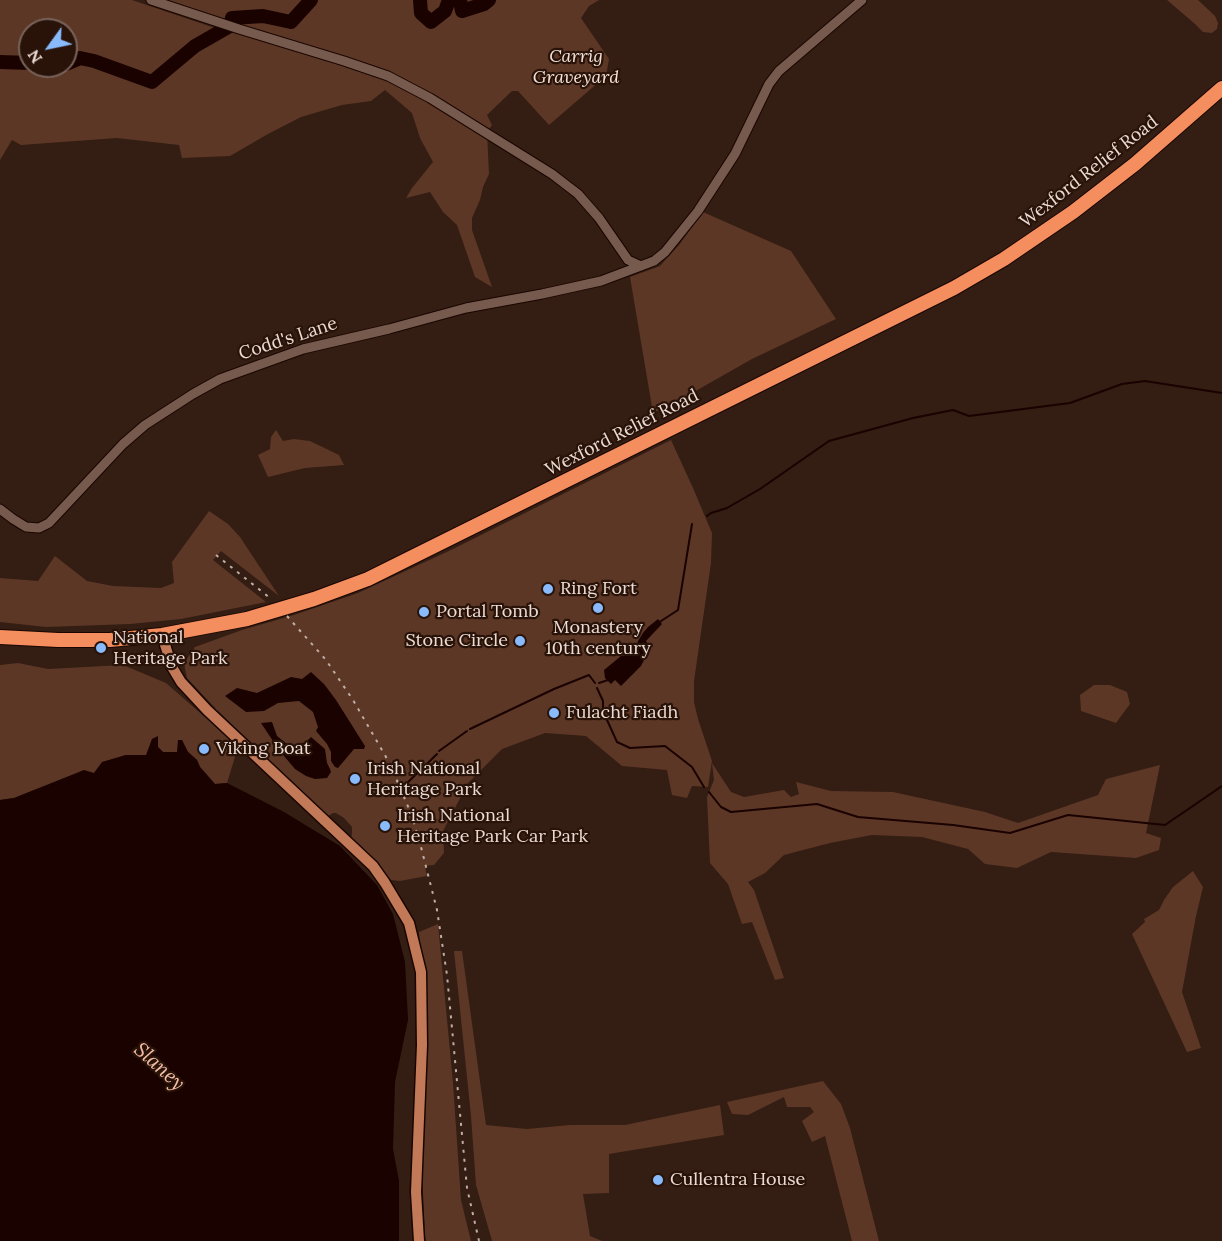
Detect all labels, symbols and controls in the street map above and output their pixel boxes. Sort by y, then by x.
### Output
north arrow [18,18,78,78]
text: N [23,46,46,67]
park label: Carrig Graveyard [533,46,619,88]
street label: Wexford Relief Road [1016,111,1162,233]
street label: Codd's Lane [236,313,340,365]
street label: Wexford Relief Road [542,385,702,481]
place label: Ring Fort [560,578,637,600]
marker: Ring Fort [541,582,555,596]
place label: Portal Tomb [436,601,539,623]
marker: Monastery 10th century [591,601,605,615]
marker: Portal Tomb [417,605,431,619]
place label: Monastery 10th century [545,617,651,660]
place label: National Heritage Park [113,627,228,670]
place label: Stone Circle [405,630,508,652]
marker: Stone Circle [513,634,527,648]
marker: National Heritage Park [94,641,108,655]
place label: Fulacht Fiadh [566,702,678,724]
marker: Fulacht Fiadh [547,706,561,720]
place label: Viking Boat [216,738,311,760]
marker: Viking Boat [197,742,211,756]
place label: Irish National Heritage Park [367,758,482,800]
marker: Irish National Heritage Park [348,772,362,786]
place label: Irish National Heritage Park Car Park [397,805,588,848]
marker: Irish National Heritage Park Car Park [378,819,392,833]
water label: Slaney [129,1038,189,1096]
place label: Cullentra House [670,1169,805,1191]
marker: Cullentra House [651,1173,665,1187]

